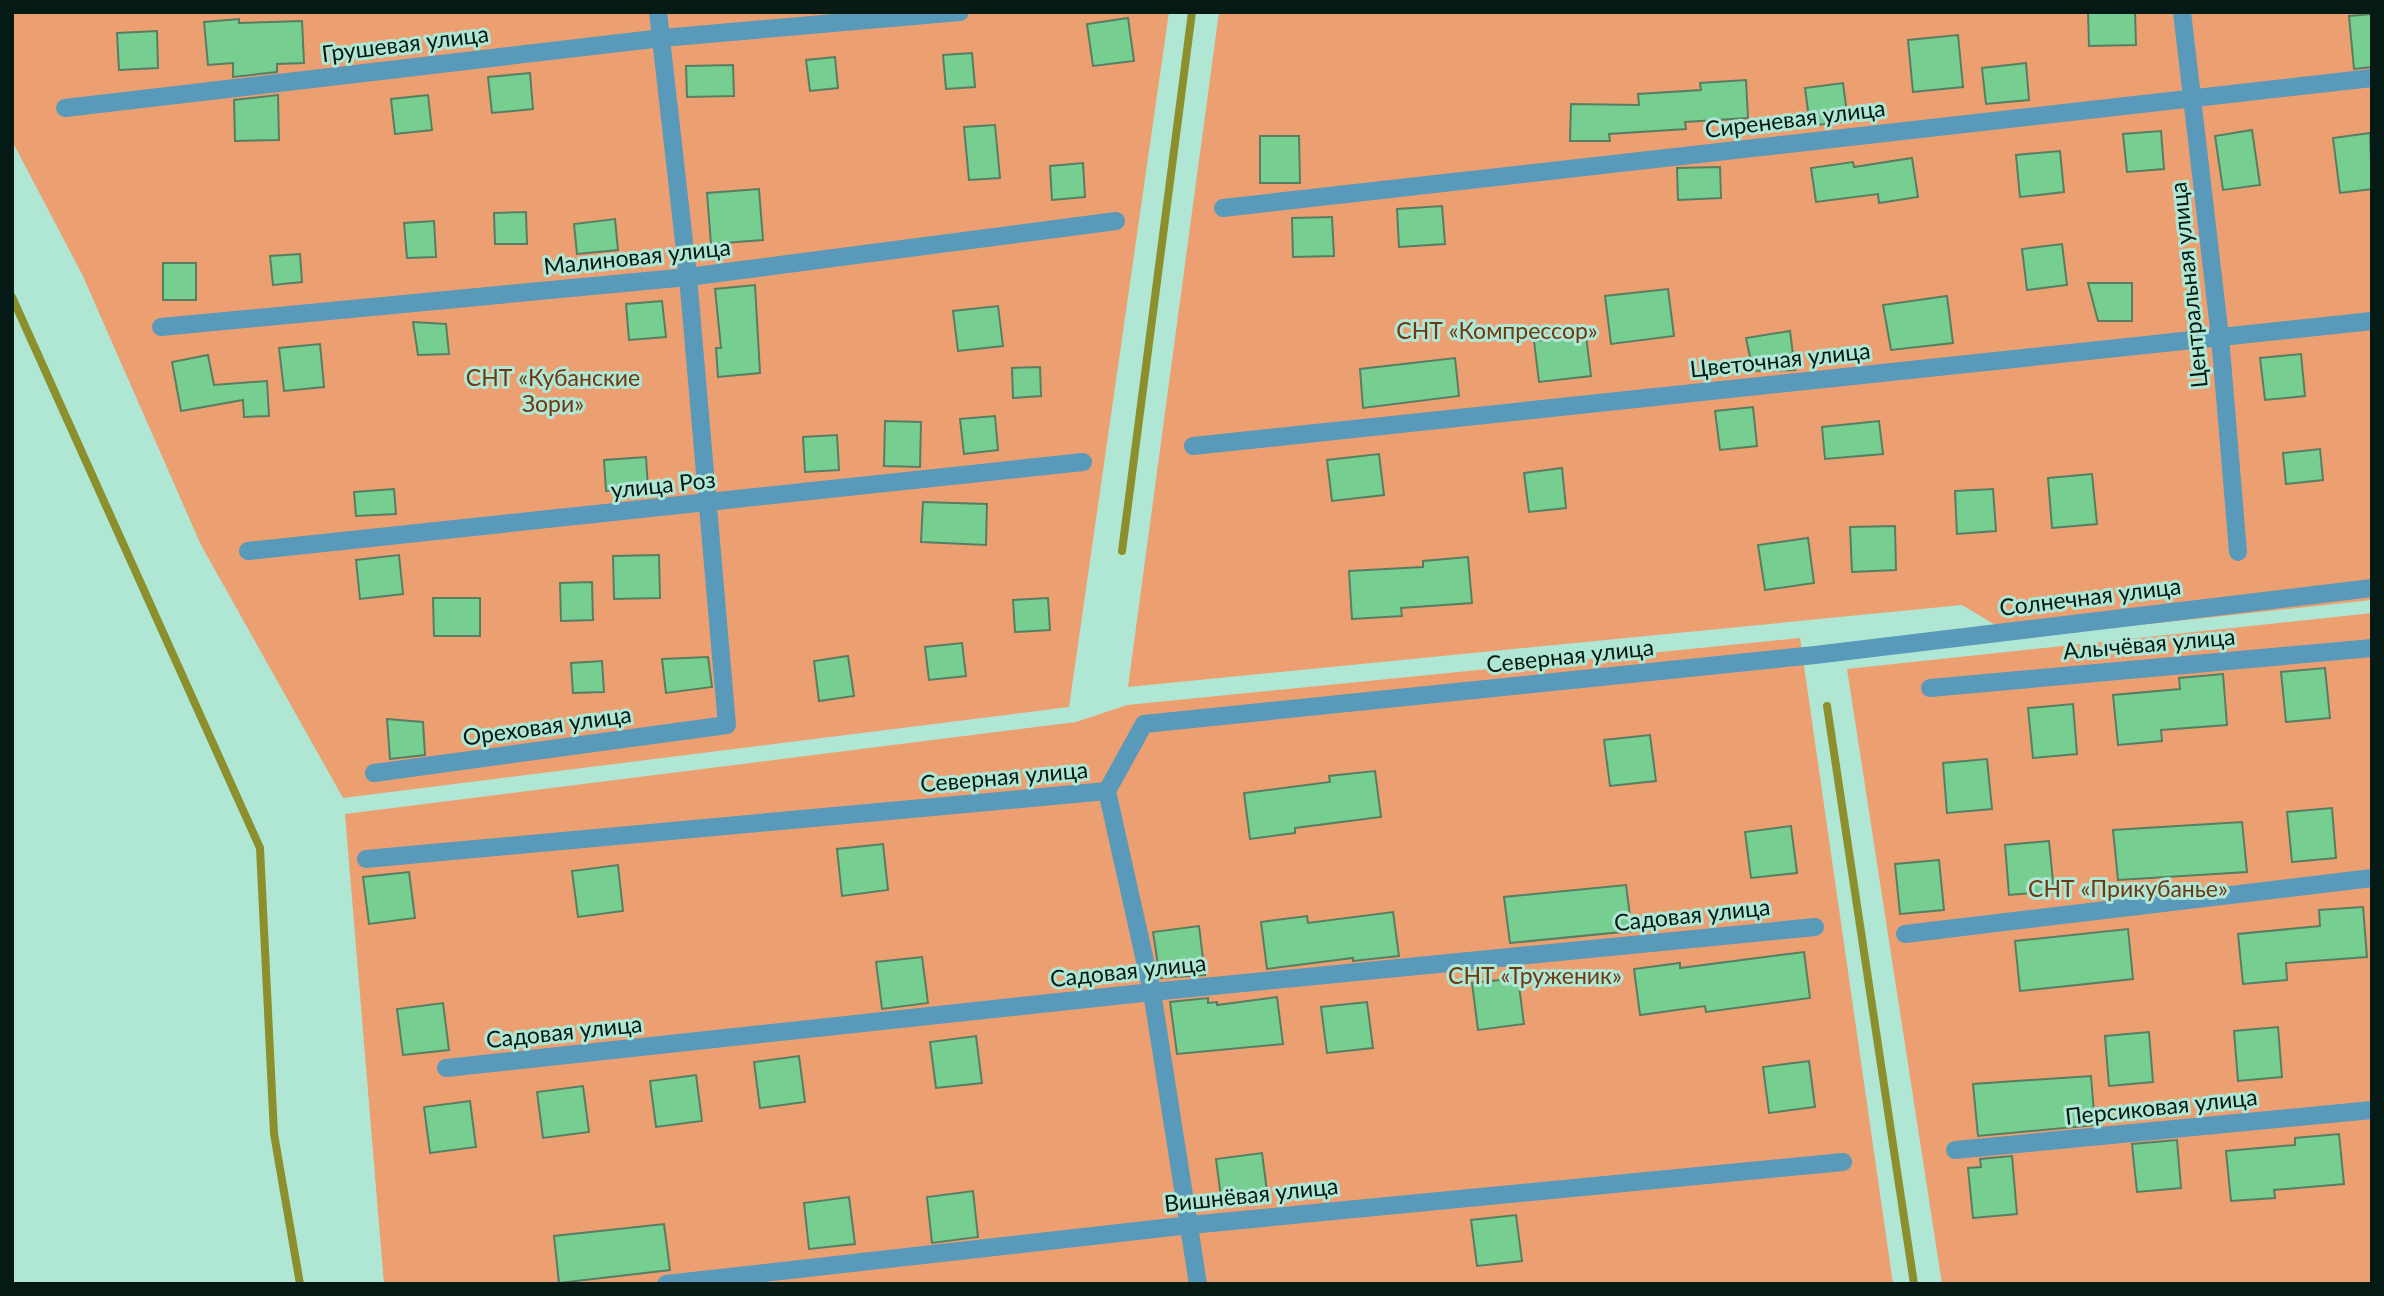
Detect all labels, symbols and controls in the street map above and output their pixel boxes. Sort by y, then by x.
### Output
street label: Грушевая улица [320,19,490,67]
street label: Сиреневая улица [1703,93,1887,143]
street label: Центральная улица [2163,181,2213,389]
street label: Малиновая улица [542,232,732,280]
park label: СНТ «Компрессор» [1396,316,1598,344]
street label: Цветочная улица [1688,336,1872,382]
park label: СНТ «Кубанские Зори» [466,363,640,417]
street label: улица Роз [609,465,717,503]
street label: Солнечная улица [1998,571,2182,621]
street label: Алычёвая улица [2062,622,2236,664]
street label: Северная улица [1485,632,1655,678]
street label: Ореховая улица [461,699,633,751]
street label: Северная улица [919,755,1089,797]
park label: СНТ «Прикубанье» [2028,874,2228,902]
street label: Садовая улица [1613,892,1771,936]
street label: Садовая улица [1049,948,1207,992]
park label: СНТ «Труженик» [1448,961,1622,989]
street label: Садовая улица [485,1009,643,1053]
street label: Персиковая улица [2063,1082,2259,1130]
street label: Вишнёвая улица [1163,1171,1339,1217]

